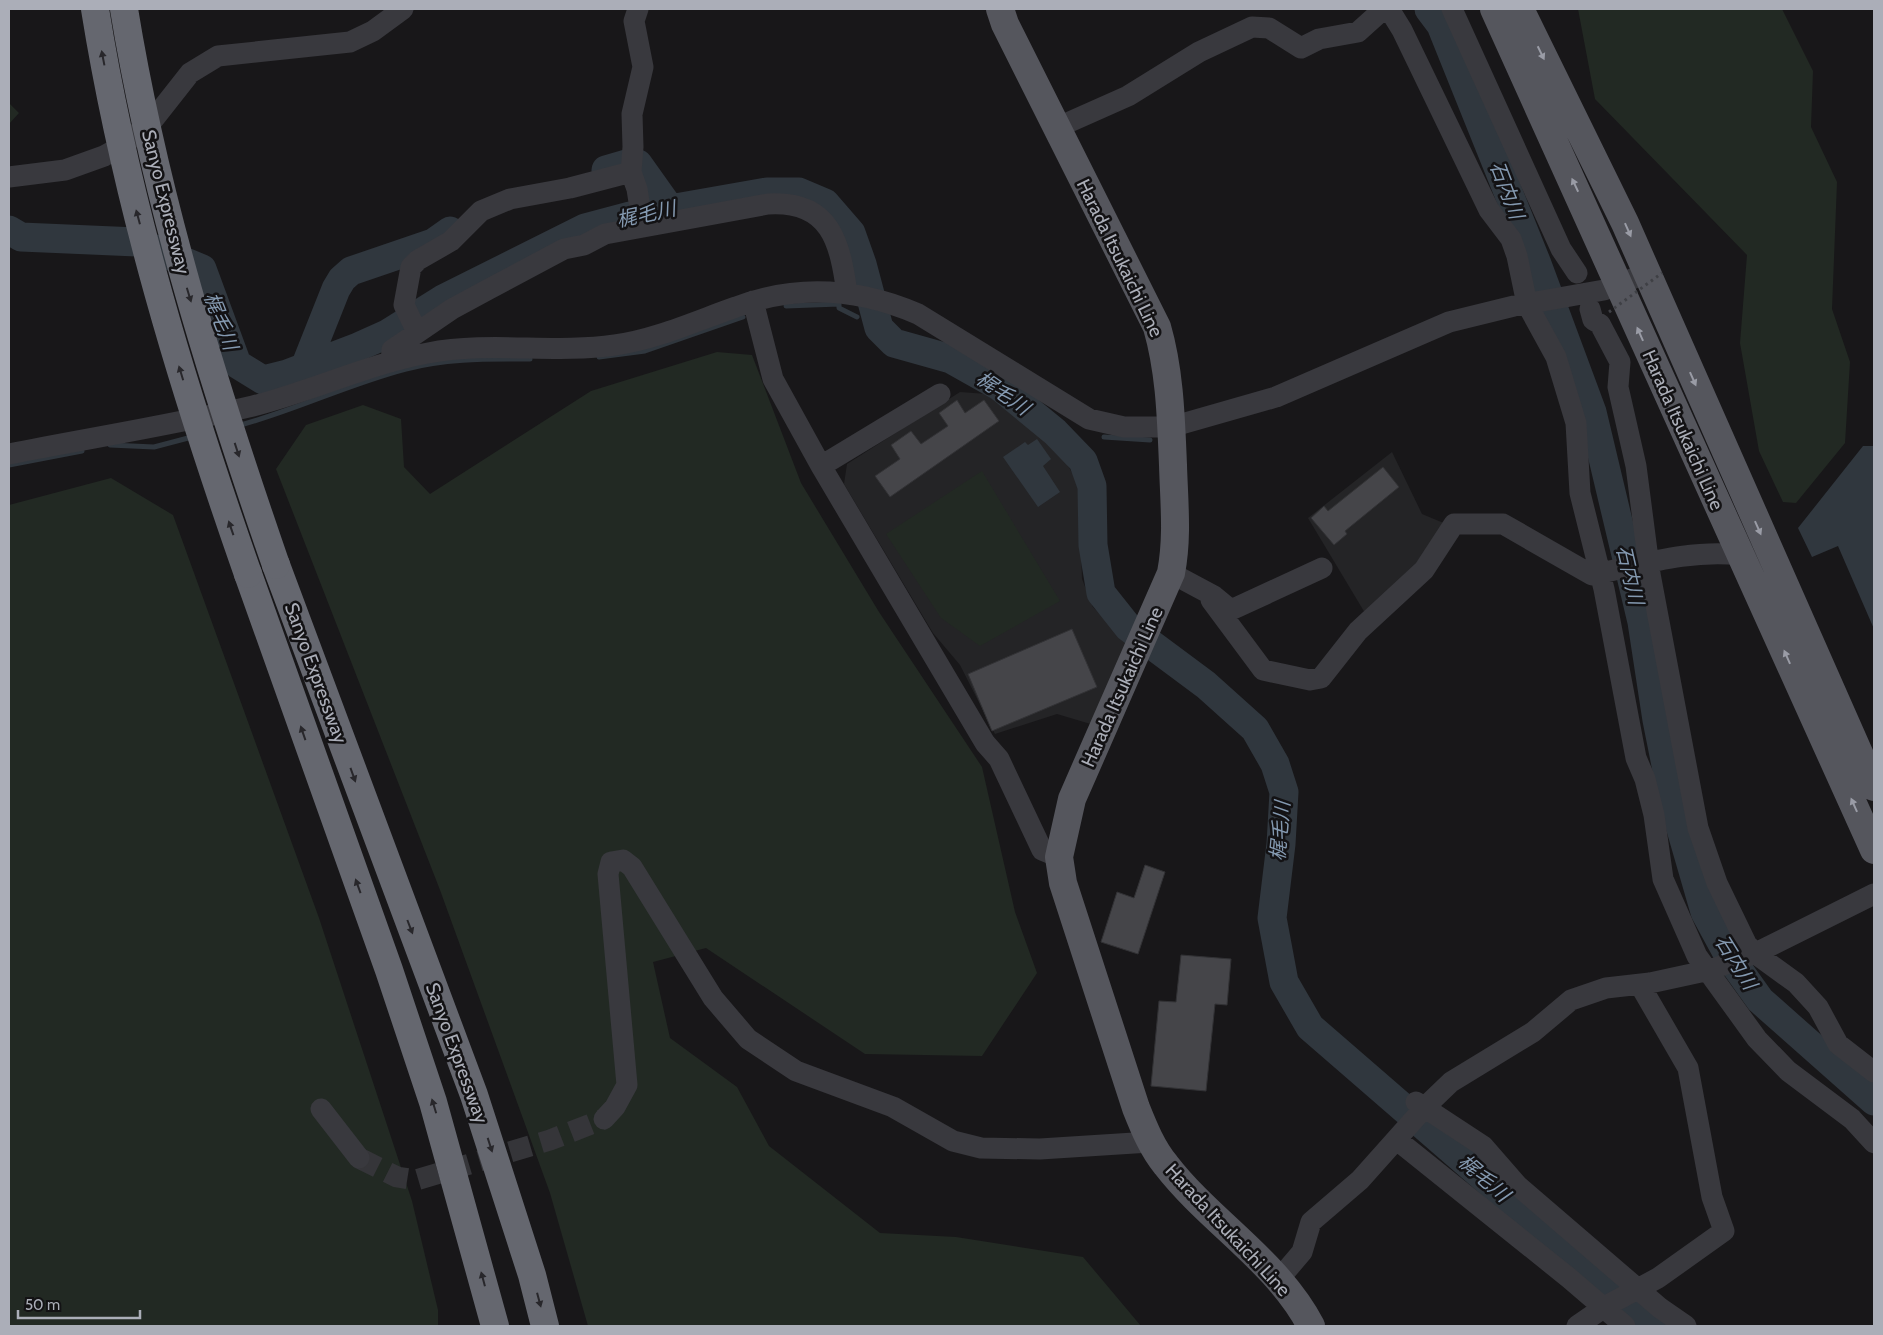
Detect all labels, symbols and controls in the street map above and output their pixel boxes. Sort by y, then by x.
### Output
one-way arrow [1537,46,1545,60]
one-way arrow [99,50,107,65]
street label: Sanyo Expressway [137,127,195,277]
water label: 石内川 [1485,158,1530,224]
street label: Harada Itsukaichi Line [1072,175,1168,341]
one-way arrow [1571,178,1579,192]
water label: 梶毛川 [614,196,680,232]
one-way arrow [133,209,141,224]
one-way arrow [1624,223,1632,237]
one-way arrow [186,288,194,303]
water label: 梶毛川 [199,289,244,355]
one-way arrow [1636,327,1644,341]
street label: Harada Itsukaichi Line [1637,346,1729,514]
one-way arrow [176,366,184,381]
water label: 梶毛川 [972,366,1036,421]
one-way arrow [1690,372,1698,386]
one-way arrow [233,443,241,458]
one-way arrow [227,520,234,535]
one-way arrow [1755,521,1763,535]
water label: 石内川 [1612,543,1649,609]
street label: Sanyo Expressway [280,599,352,747]
street label: Harada Itsukaichi Line [1076,603,1168,771]
one-way arrow [1782,650,1790,664]
one-way arrow [299,725,307,740]
one-way arrow [350,767,357,782]
water label: 梶毛川 [1265,798,1295,862]
one-way arrow [1850,798,1858,812]
one-way arrow [354,878,362,893]
one-way arrow [406,920,414,935]
water label: 石内川 [1710,930,1763,995]
street label: Sanyo Expressway [421,979,493,1127]
one-way arrow [429,1098,437,1113]
one-way arrow [487,1138,495,1153]
water label: 梶毛川 [1453,1149,1516,1208]
street label: Harada Itsukaichi Line [1161,1159,1296,1301]
one-way arrow [479,1271,487,1287]
scale bar [18,1288,140,1320]
one-way arrow [535,1293,543,1308]
text: 50 m [25,1296,60,1314]

